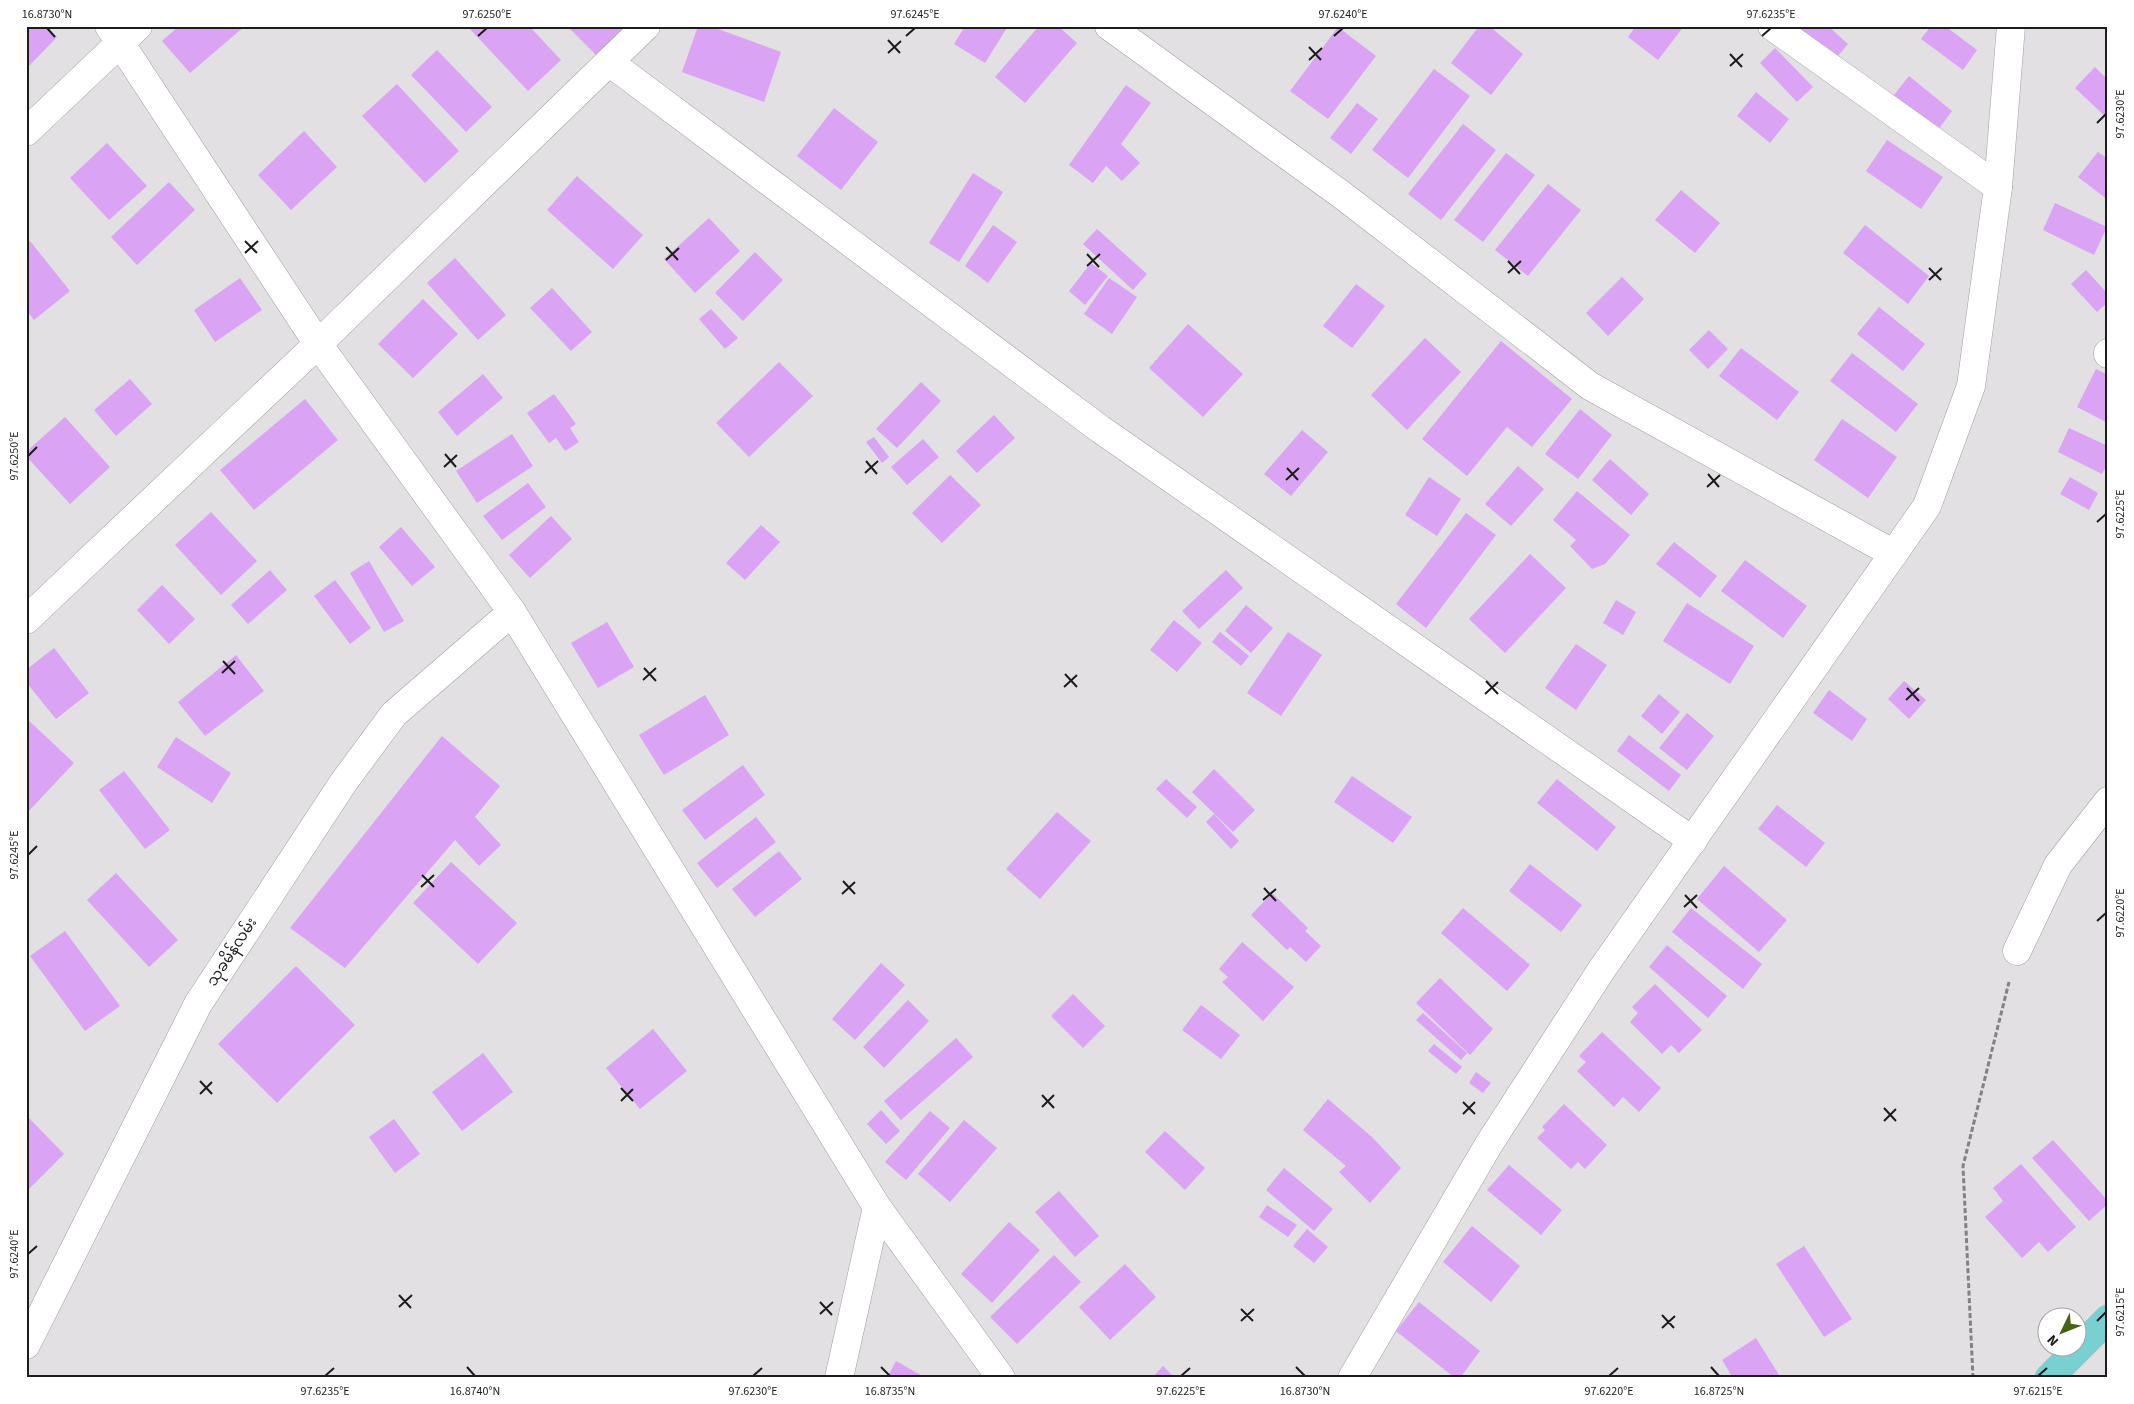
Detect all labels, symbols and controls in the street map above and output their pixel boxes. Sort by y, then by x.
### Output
text: 16.8730°N [22,6,72,23]
text: 97.6250°E [462,6,512,23]
text: 97.6245°E [890,6,940,23]
text: 97.6240°E [1318,6,1368,23]
text: 97.6235°E [1746,6,1796,23]
text: 97.6230°E [2112,89,2129,139]
text: 97.6250°E [6,431,23,481]
text: 97.6225°E [2112,489,2129,539]
text: 97.6245°E [6,830,23,880]
text: 97.6220°E [2112,888,2129,938]
street label: သုခမိန်လမ်း [202,914,263,991]
text: 97.6240°E [6,1229,23,1279]
text: 97.6215°E [2112,1287,2129,1337]
north arrow [2036,1306,2086,1356]
text: N [2043,1330,2064,1350]
text: 97.6235°E [300,1383,350,1400]
text: 16.8740°N [450,1383,500,1400]
text: 97.6230°E [728,1383,778,1400]
text: 16.8735°N [865,1383,915,1400]
text: 97.6225°E [1156,1383,1206,1400]
text: 16.8730°N [1280,1383,1330,1400]
text: 97.6220°E [1584,1383,1634,1400]
text: 16.8725°N [1694,1383,1744,1400]
text: 97.6215°E [2013,1383,2063,1400]

